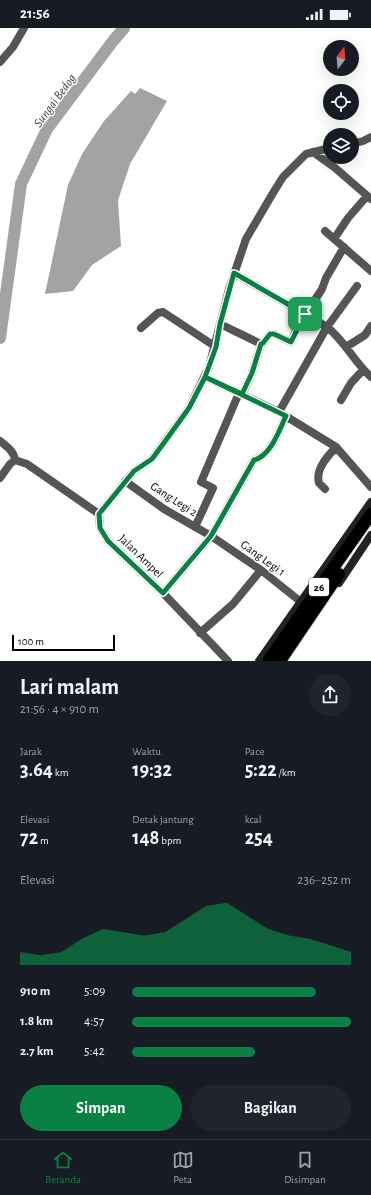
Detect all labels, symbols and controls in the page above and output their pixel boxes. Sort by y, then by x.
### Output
text: 21:56 [20,6,50,21]
north arrow [323,40,359,76]
map controls [323,40,359,164]
water label: Sungai Bedog [32,72,79,130]
button: locate [323,84,359,120]
button: layers [323,128,359,164]
pin [288,297,322,331]
icon: arrive [294,303,316,325]
street label: Gang Legi 2 [149,480,200,519]
street label: Jalan Ampel [116,532,166,580]
street label: Gang Legi 1 [239,538,287,578]
road number: 26 [309,578,329,596]
scale bar [12,633,115,652]
text: 100 m [18,636,44,647]
button: share [309,674,351,716]
text: Lari malam [20,676,119,698]
text: 21:56 · 4 × 910 m [20,703,99,716]
text: Jarak [20,746,42,757]
text: Waktu [132,746,161,757]
text: Pace [245,746,264,757]
text: 3.64 [20,760,53,780]
text: 19:32 [132,760,172,780]
text: 5:22 [245,760,277,780]
text: km [53,767,69,778]
text: /km [277,767,296,778]
text: Elevasi [20,814,49,825]
text: Detak jantung [132,814,194,825]
text: kcal [245,814,261,825]
text: 72 [20,828,38,848]
text: 148 [132,828,159,848]
text: 254 [245,828,273,848]
text: m [38,835,49,846]
text: bpm [159,835,181,846]
text: Elevasi [20,874,55,887]
text: 236–252 m [298,874,351,887]
text: 910 m [20,985,50,998]
text: 5:09 [84,985,105,998]
text: 1.8 km [20,1015,53,1028]
text: 4:57 [84,1015,104,1028]
text: 2.7 km [20,1045,54,1058]
text: 5:42 [84,1045,105,1058]
button: Simpan [20,1085,182,1131]
button: Bagikan [190,1085,351,1131]
tab: Beranda [45,1149,81,1186]
tab: Peta [172,1149,194,1186]
tab: Disimpan [284,1149,326,1186]

